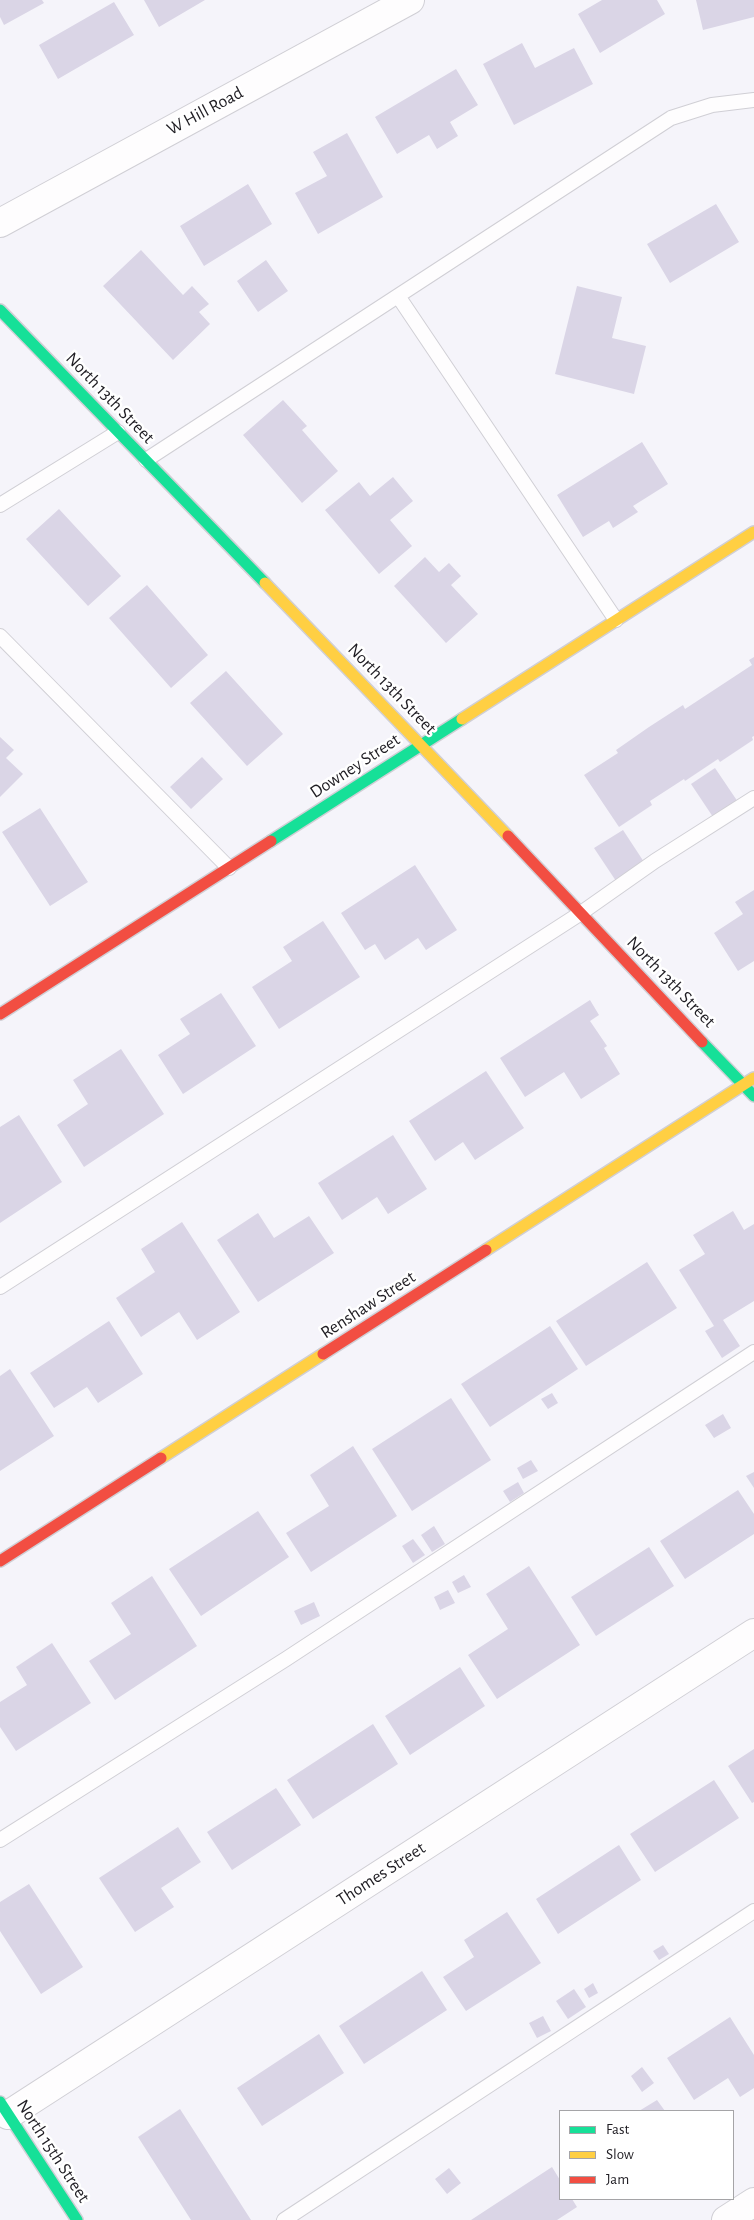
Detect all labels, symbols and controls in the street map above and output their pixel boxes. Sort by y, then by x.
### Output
street label: W Hill Road [163,82,247,140]
street label: North 13th Street [61,348,159,448]
street label: North 13th Street [343,639,441,739]
street label: Downey Street [306,729,404,803]
street label: North 13th Street [622,932,720,1032]
street label: Renshaw Street [317,1266,419,1344]
street label: Thomes Street [333,1837,429,1911]
street label: North 15th Street [12,2095,94,2207]
legend [559,2110,734,2200]
text: Fast [606,2122,629,2137]
text: Slow [606,2147,634,2162]
text: Jam [606,2172,629,2187]

